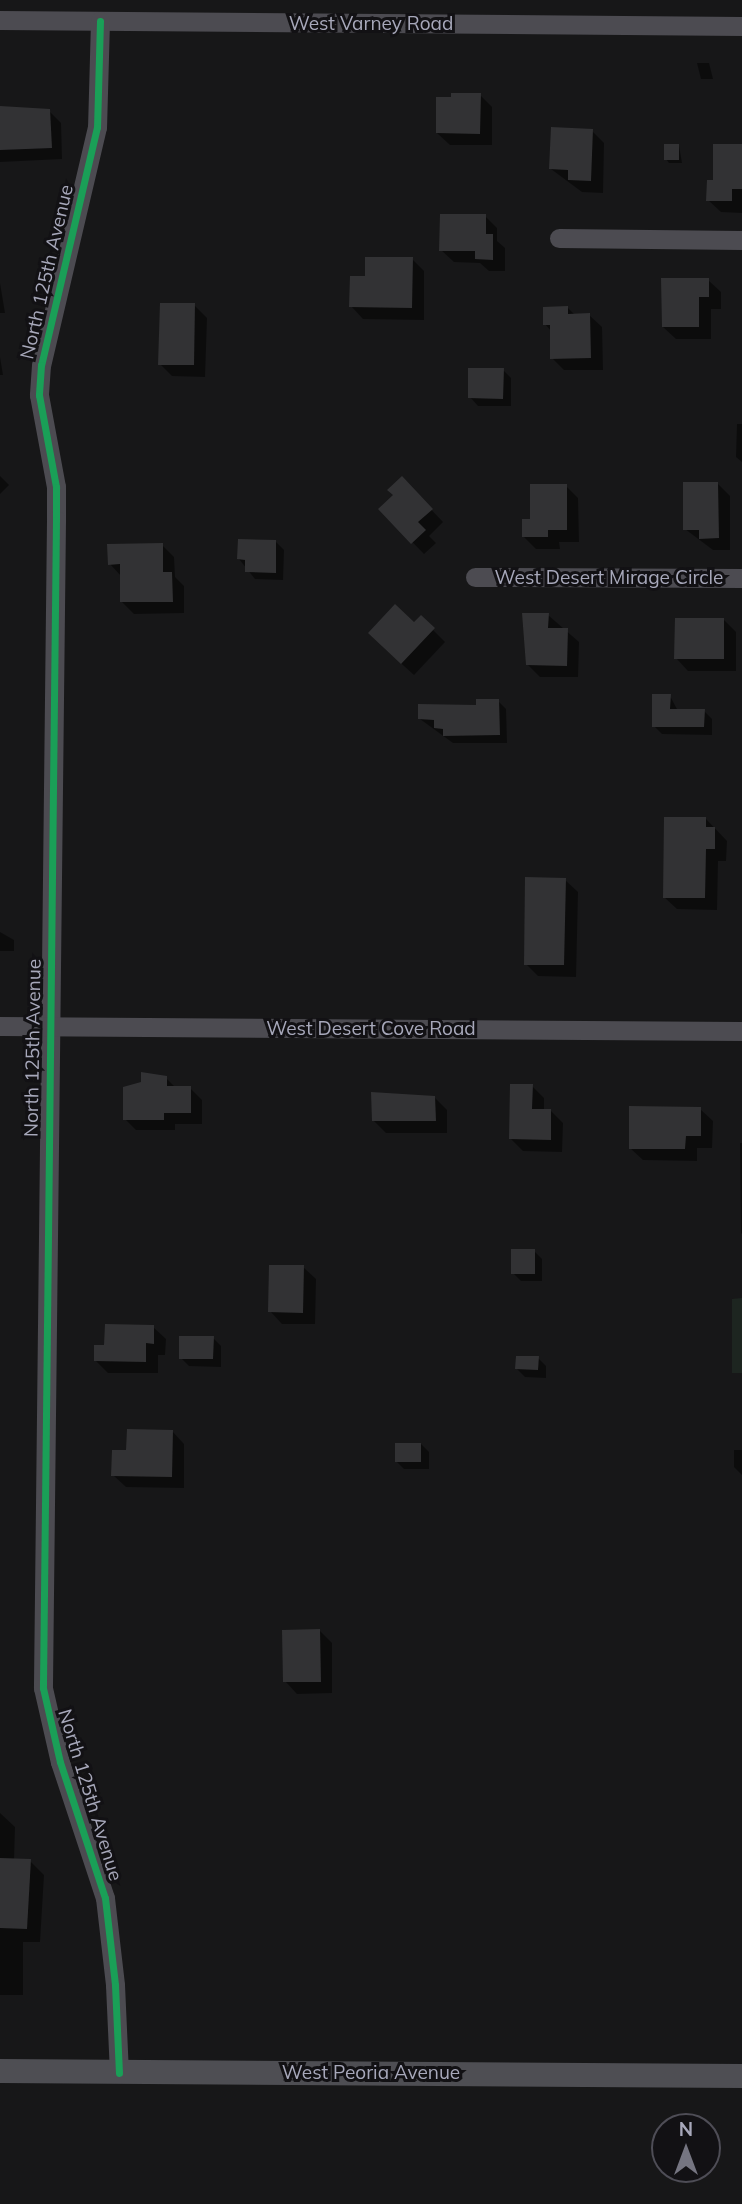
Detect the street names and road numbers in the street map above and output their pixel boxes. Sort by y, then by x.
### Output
street label: West Varney Road [289,13,453,35]
street label: North 125th Avenue [16,183,78,361]
street label: West Desert Mirage Circle [495,567,723,589]
street label: North 125th Avenue [20,959,46,1137]
street label: West Desert Cove Road [266,1018,476,1040]
street label: North 125th Avenue [53,1706,127,1884]
street label: West Peoria Avenue [282,2062,460,2084]

